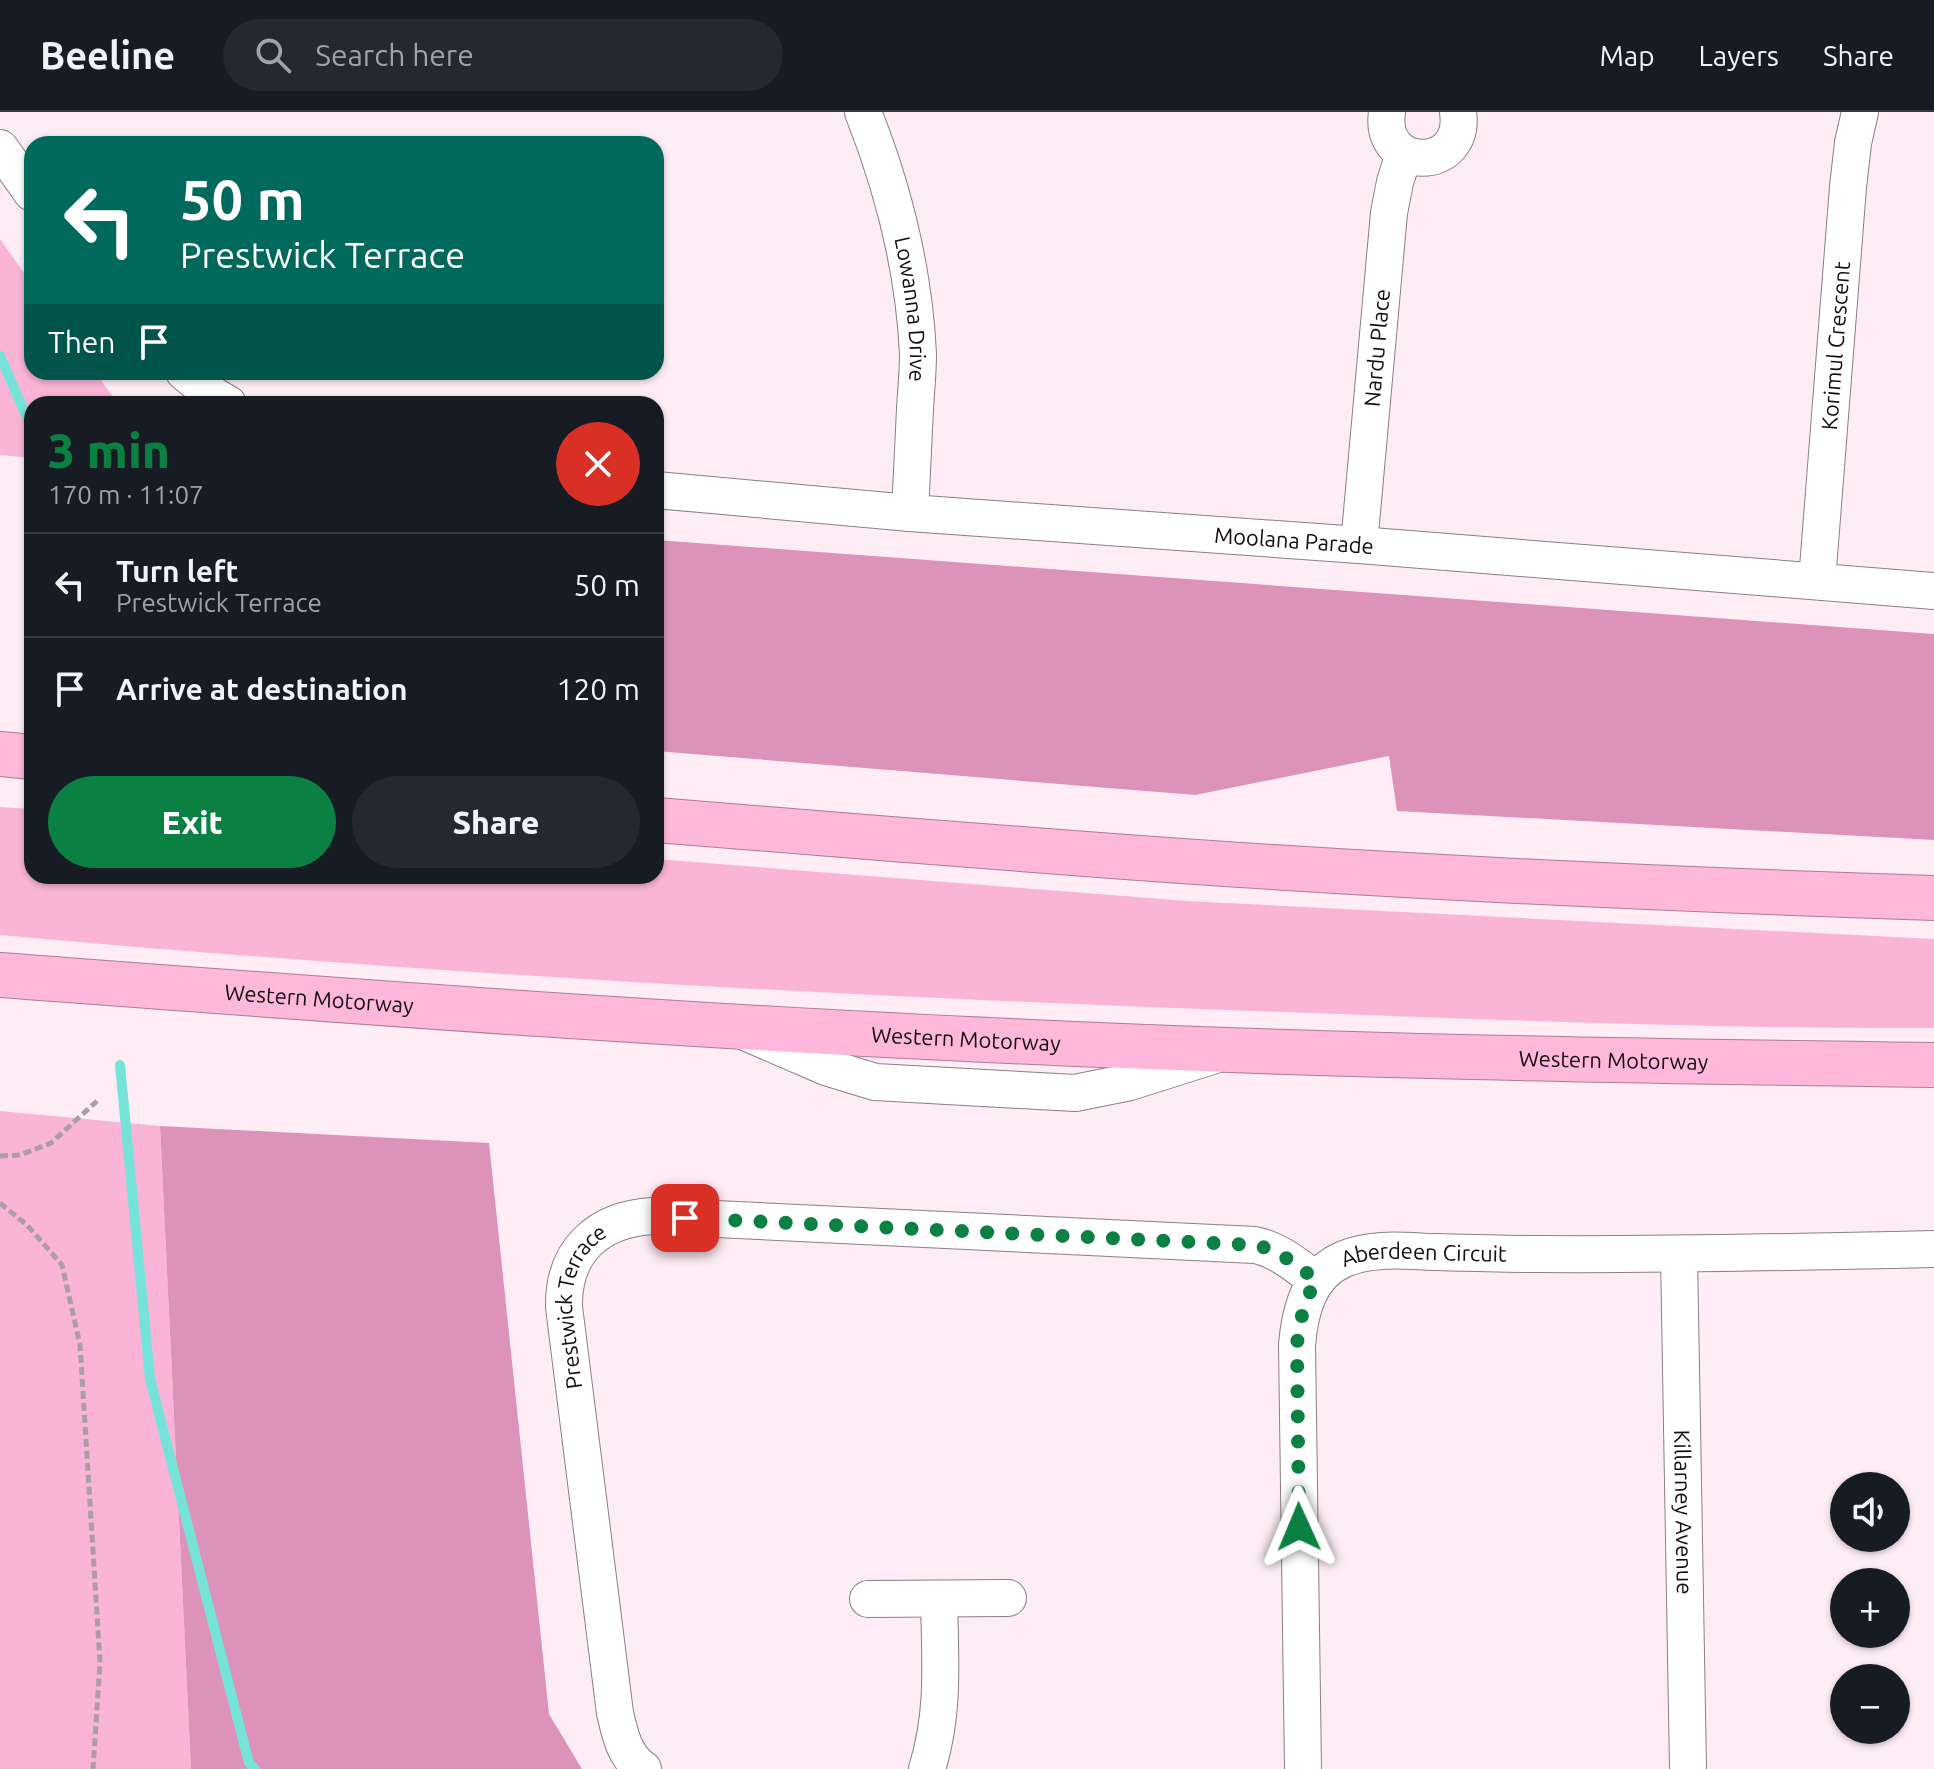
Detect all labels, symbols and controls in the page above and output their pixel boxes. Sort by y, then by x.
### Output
search box [223,19,783,91]
icon: search [251,33,295,77]
text: Beeline [40,34,175,76]
text: Search here [315,38,474,72]
text: Map [1599,40,1655,71]
text: Layers [1699,40,1779,71]
text: Share [1823,40,1894,71]
icon: left [48,168,152,272]
text: 50 m [180,168,305,231]
text: Prestwick Terrace [180,234,465,275]
street label: Lowanna Drive [890,234,931,383]
street label: Korimul Crescent [1816,260,1854,431]
street label: Nardu Place [1359,288,1394,408]
icon: arrive [132,320,176,364]
text: Then [48,325,116,359]
button: close [556,422,640,506]
text: 3 min [48,423,170,477]
text: 170 m · 11:07 [48,480,204,509]
street label: Moolana Parade [1213,522,1375,558]
text: Turn left [116,554,238,588]
icon: left [48,563,92,607]
text: 50 m [573,568,640,602]
text: Prestwick Terrace [116,588,322,617]
icon: arrive [48,667,92,711]
text: Arrive at destination [116,672,408,706]
text: 120 m [556,672,640,706]
button: Exit [48,776,336,868]
button: Share [352,776,640,868]
street label: Western Motorway [224,979,415,1017]
street label: Western Motorway [870,1021,1062,1055]
street label: Western Motorway [1518,1045,1709,1074]
pin [651,1184,719,1252]
icon: arrive [663,1196,707,1240]
street label: Prestwick Terrace [551,1218,610,1391]
street label: Aberdeen Circuit [1337,1238,1507,1271]
street label: Killarney Avenue [1670,1429,1698,1595]
map controls [1830,1472,1910,1744]
button: sound [1830,1472,1910,1552]
position arrow [1257,1485,1341,1569]
button: + [1830,1568,1910,1648]
button: − [1830,1664,1910,1744]

